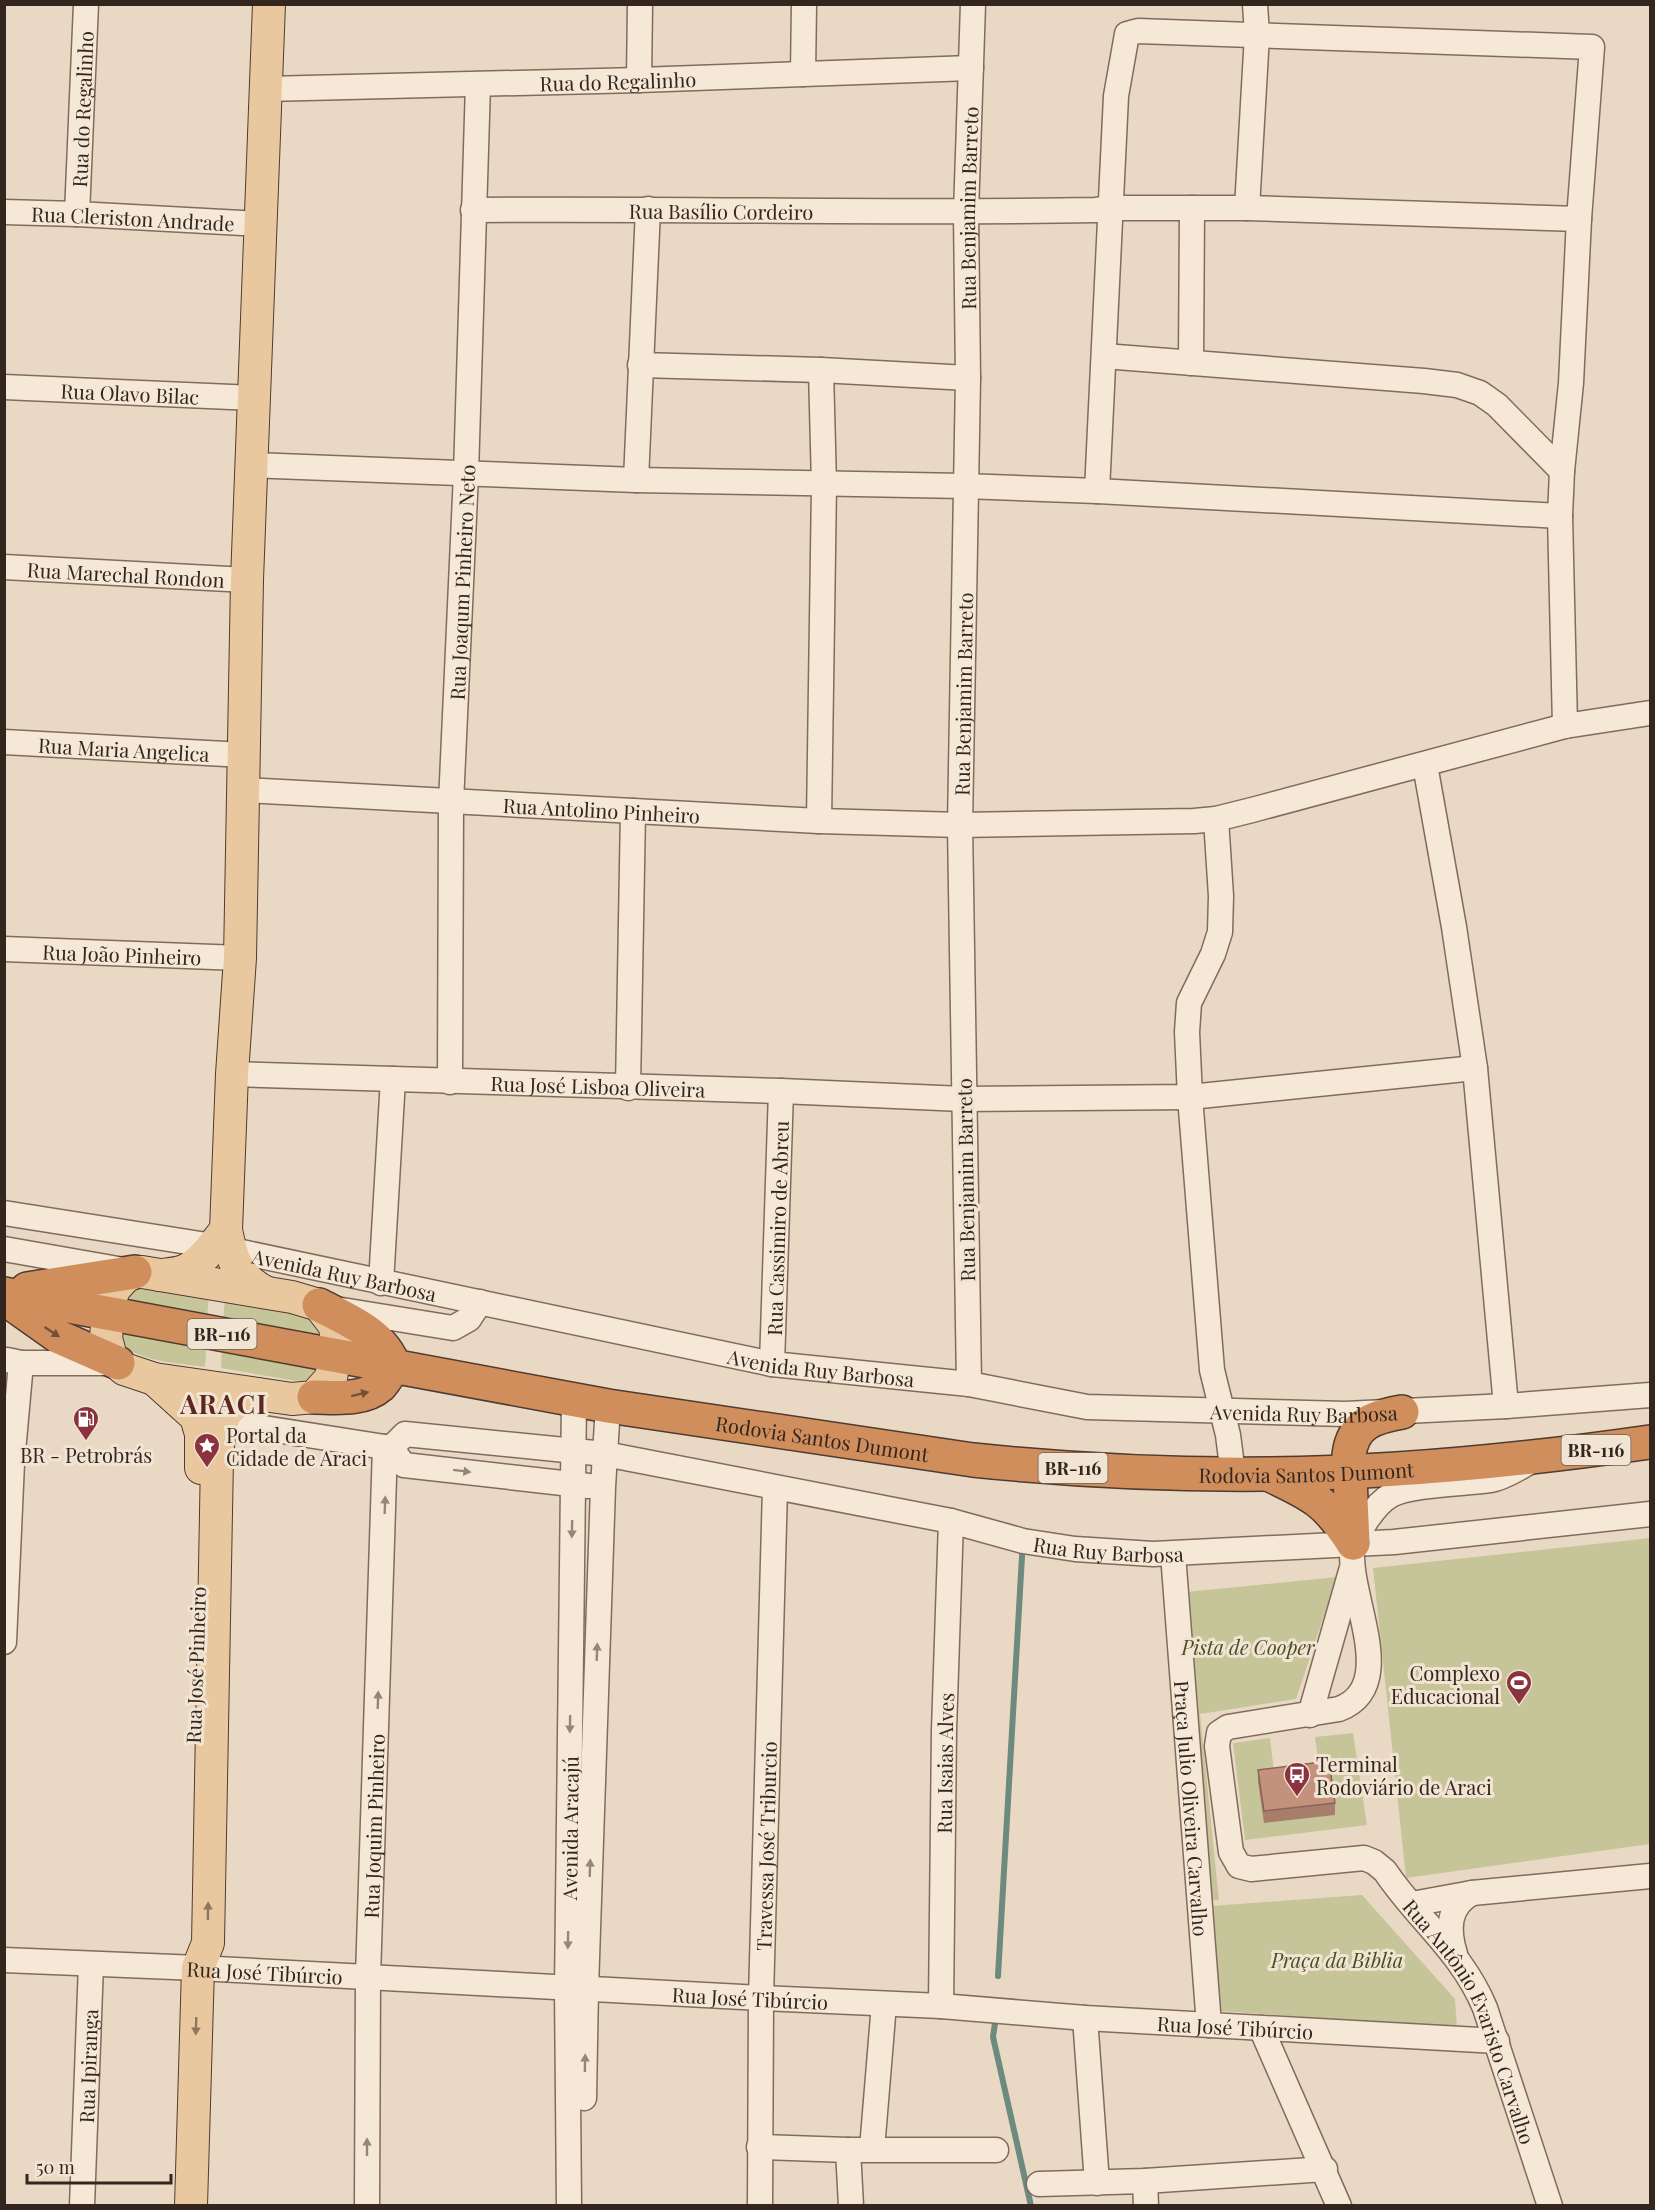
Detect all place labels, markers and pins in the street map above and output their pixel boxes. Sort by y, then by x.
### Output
fuel station icon: BR - Petrobrás [71,1404,101,1442]
place label: Portal da Cidade de Araci [226,1421,367,1471]
place icon: Portal da Cidade de Araci [192,1431,222,1469]
place label: BR - Petrobrás [20,1441,152,1468]
place label: Complexo Educacional [1391,1659,1500,1709]
sports icon: Complexo Educacional [1504,1668,1534,1706]
place label: Terminal Rodoviário de Araci [1316,1750,1492,1800]
bus stop icon: Terminal Rodoviário de Araci [1282,1760,1312,1798]

